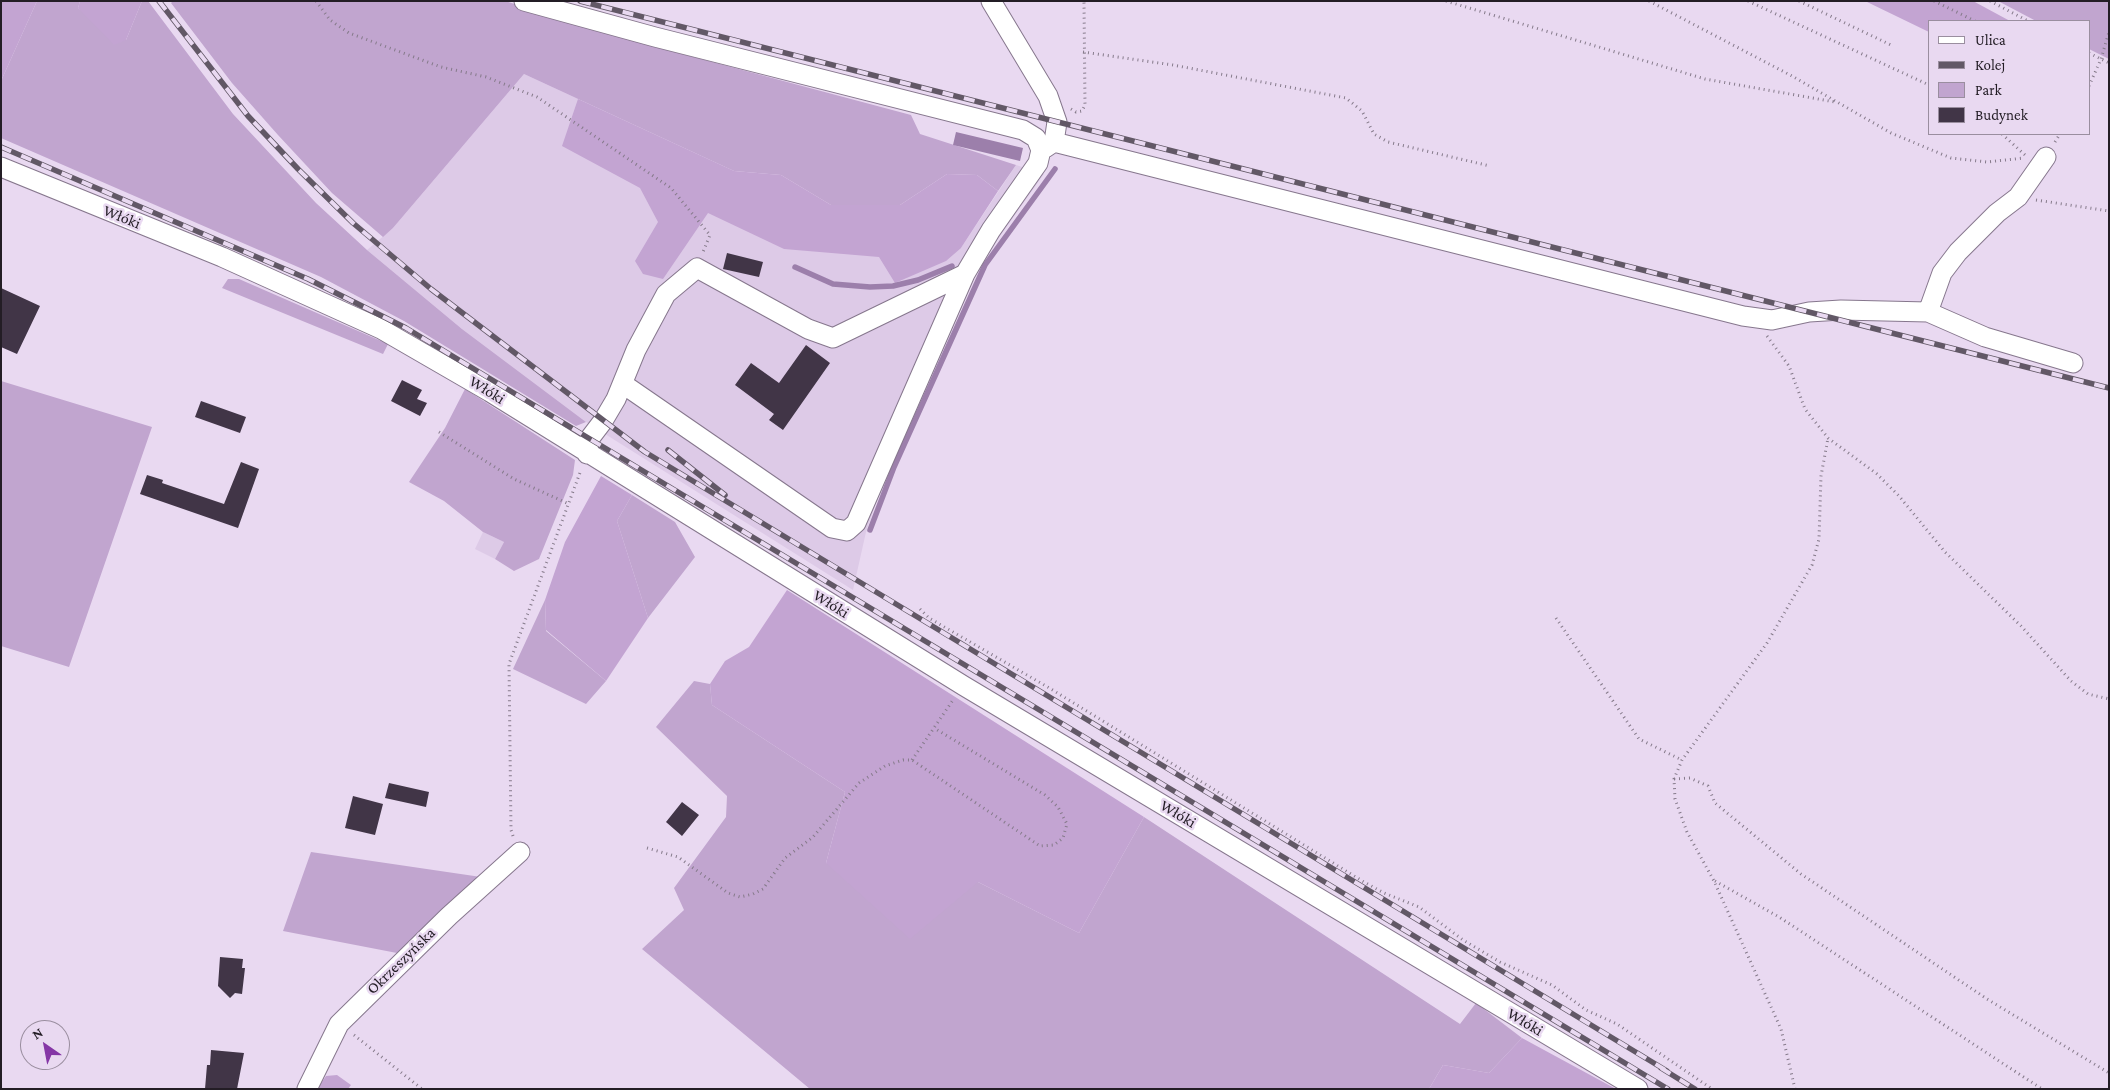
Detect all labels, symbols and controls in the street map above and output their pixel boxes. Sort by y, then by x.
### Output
legend [1928,20,2090,135]
text: Ulica [1975,32,2006,48]
text: Kolej [1975,57,2005,73]
text: Park [1975,82,2002,98]
text: Budynek [1975,107,2028,123]
street label: Włóki [100,201,144,233]
street label: Włóki [466,372,508,408]
street label: Włóki [810,586,852,622]
street label: Włóki [1156,796,1200,832]
street label: Okrzeszyńska [363,924,439,998]
street label: Włóki [1503,1004,1547,1040]
north arrow [20,1020,70,1070]
text: N [29,1024,46,1043]

